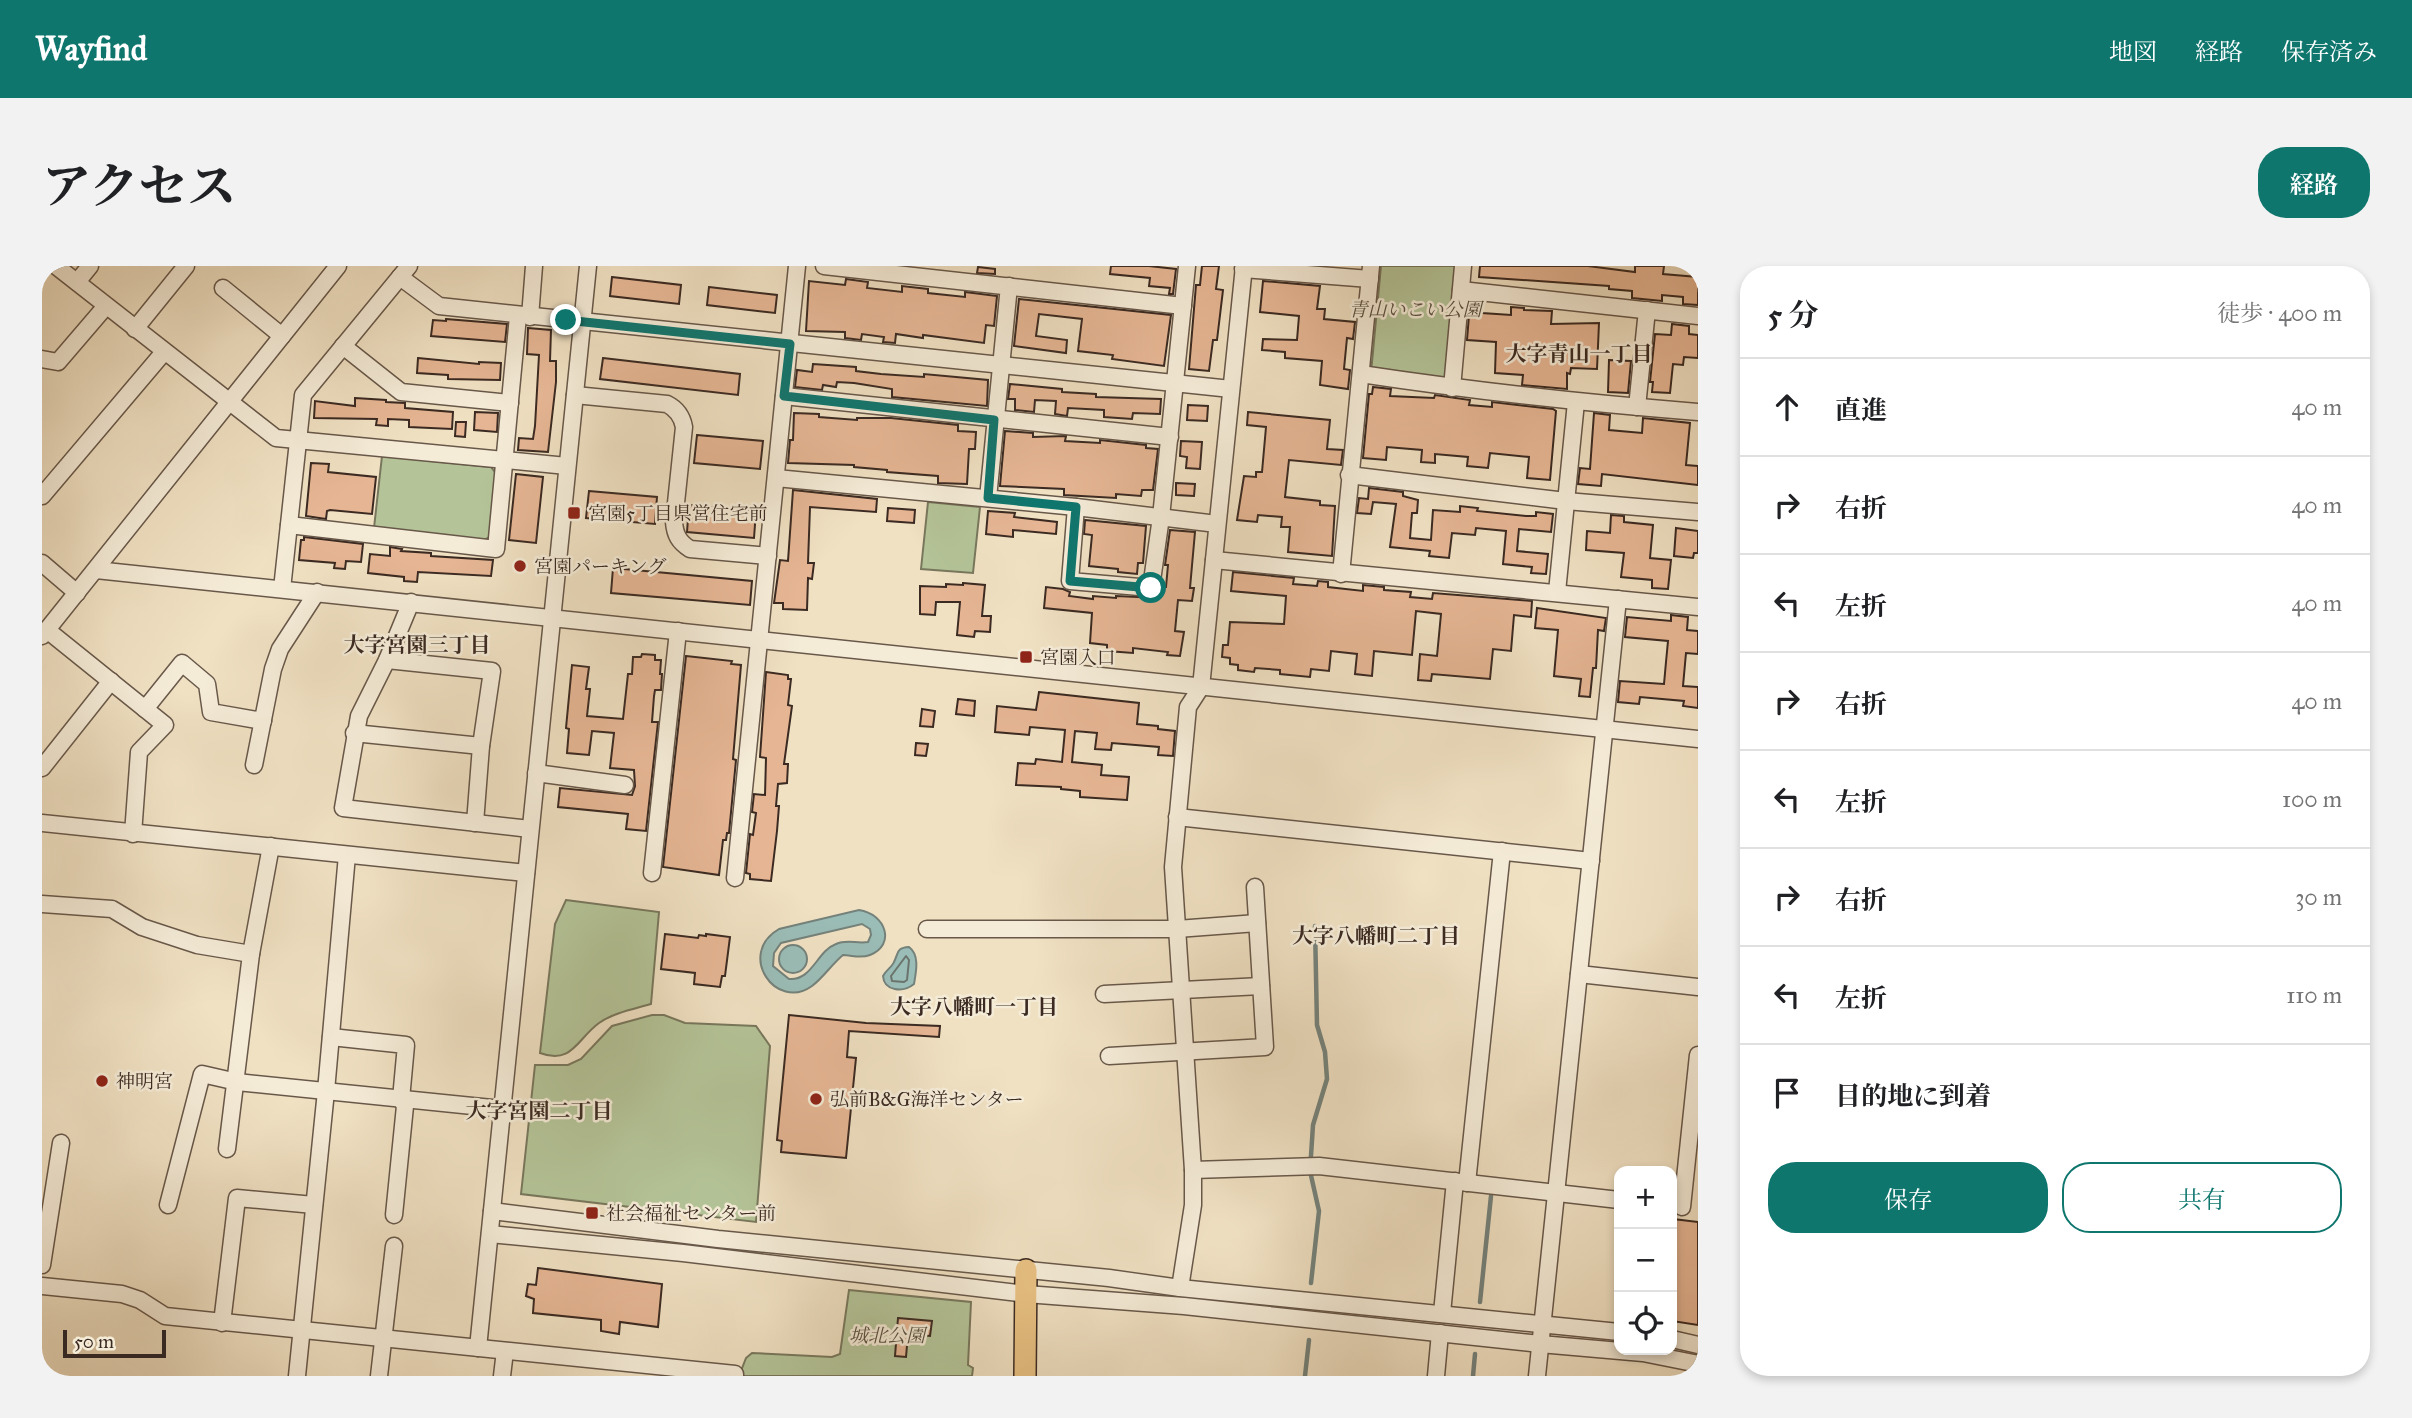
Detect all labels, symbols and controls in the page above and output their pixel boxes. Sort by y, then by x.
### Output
text: Wayfind [35,29,147,69]
text: 地図 [2109,37,2157,67]
text: 経路 [2195,37,2243,67]
text: 保存済み [2281,37,2377,67]
button: 経路 [2258,147,2370,218]
text: アクセス [42,157,237,216]
text: 5 分 [1768,297,1818,333]
park label: 青山いこい公園 [1348,298,1484,321]
text: 徒歩 · 400 m [2217,299,2342,327]
route end [550,304,581,335]
district label: 大字青山一丁目 [1506,341,1653,367]
icon: ahead [1768,388,1806,426]
text: 40 m [2292,393,2342,421]
text: 直進 [1835,394,1887,426]
icon: right [1768,486,1806,524]
text: 40 m [2292,491,2342,519]
text: 右折 [1835,492,1887,524]
place label: 宮園5丁目県営住宅前 [588,502,768,525]
marker: 宮園5丁目県営住宅前 [566,505,582,521]
place label: 宮園パーキング [534,555,666,578]
marker: 宮園パーキング [512,558,528,574]
route start [1135,572,1166,603]
icon: left [1768,584,1806,622]
text: 40 m [2292,589,2342,617]
text: 左折 [1835,590,1887,622]
district label: 大字宮園三丁目 [344,632,491,658]
place label: 宮園入口 [1040,646,1116,669]
marker: 宮園入口 [1018,649,1034,665]
icon: right [1768,682,1806,720]
text: 40 m [2292,687,2342,715]
text: 右折 [1835,688,1887,720]
icon: left [1768,780,1806,818]
text: 100 m [2282,785,2342,813]
text: 左折 [1835,786,1887,818]
icon: right [1768,878,1806,916]
text: 30 m [2295,883,2342,911]
text: 右折 [1835,884,1887,916]
district label: 大字八幡町二丁目 [1292,923,1460,949]
icon: left [1768,976,1806,1014]
text: 110 m [2286,981,2342,1009]
text: 左折 [1835,982,1887,1014]
district label: 大字八幡町一丁目 [890,994,1058,1020]
place label: 神明宮 [116,1070,173,1093]
marker: 神明宮 [94,1073,110,1089]
icon: arrive [1768,1074,1806,1112]
text: 目的地に到着 [1835,1080,1991,1112]
place label: 弘前B&G海洋センター [830,1088,1024,1111]
marker: 弘前B&G海洋センター [808,1091,824,1107]
district label: 大字宮園二丁目 [466,1098,613,1124]
button: 保存 [1768,1162,2048,1233]
button: 共有 [2062,1162,2342,1233]
map controls [1614,1166,1677,1355]
button: + [1614,1166,1677,1229]
place label: 社会福祉センター前 [606,1202,776,1225]
marker: 社会福祉センター前 [584,1205,600,1221]
button: − [1614,1229,1677,1292]
button: locate [1614,1292,1677,1355]
park label: 城北公園 [849,1324,928,1347]
scale bar [63,1327,166,1359]
text: 50 m [74,1330,114,1353]

